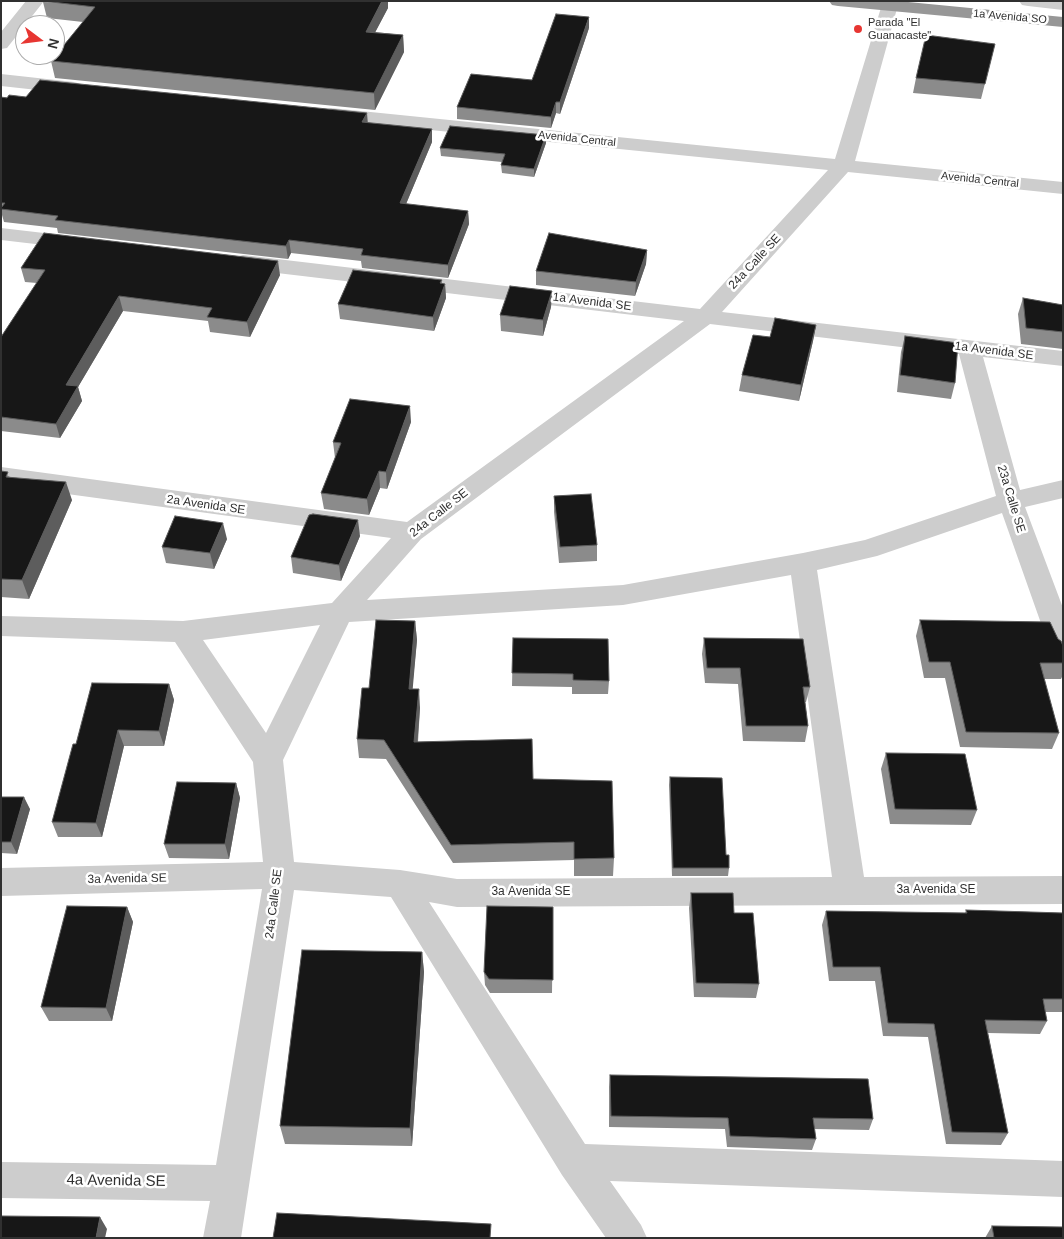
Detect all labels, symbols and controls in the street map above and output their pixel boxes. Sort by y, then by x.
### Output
street label: 1a Avenida SO [973,7,1047,27]
north arrow [15,15,65,65]
place label: Parada "El Guanacaste" [868,16,931,42]
marker: Parada "El Guanacaste" [852,23,864,35]
text: N [44,37,63,51]
street label: Avenida Central [537,128,617,150]
street label: Avenida Central [940,169,1020,191]
street label: 24a Calle SE [726,231,784,293]
street label: 1a Avenida SE [552,290,632,314]
street label: 1a Avenida SE [954,339,1034,363]
street label: 23a Calle SE [994,463,1028,535]
street label: 24a Calle SE [407,486,471,540]
street label: 2a Avenida SE [166,492,246,518]
street label: 24a Calle SE [263,868,285,940]
street label: 3a Avenida SE [87,871,167,887]
street label: 3a Avenida SE [896,883,976,897]
street label: 3a Avenida SE [491,885,571,899]
street label: 4a Avenida SE [66,1171,166,1191]

